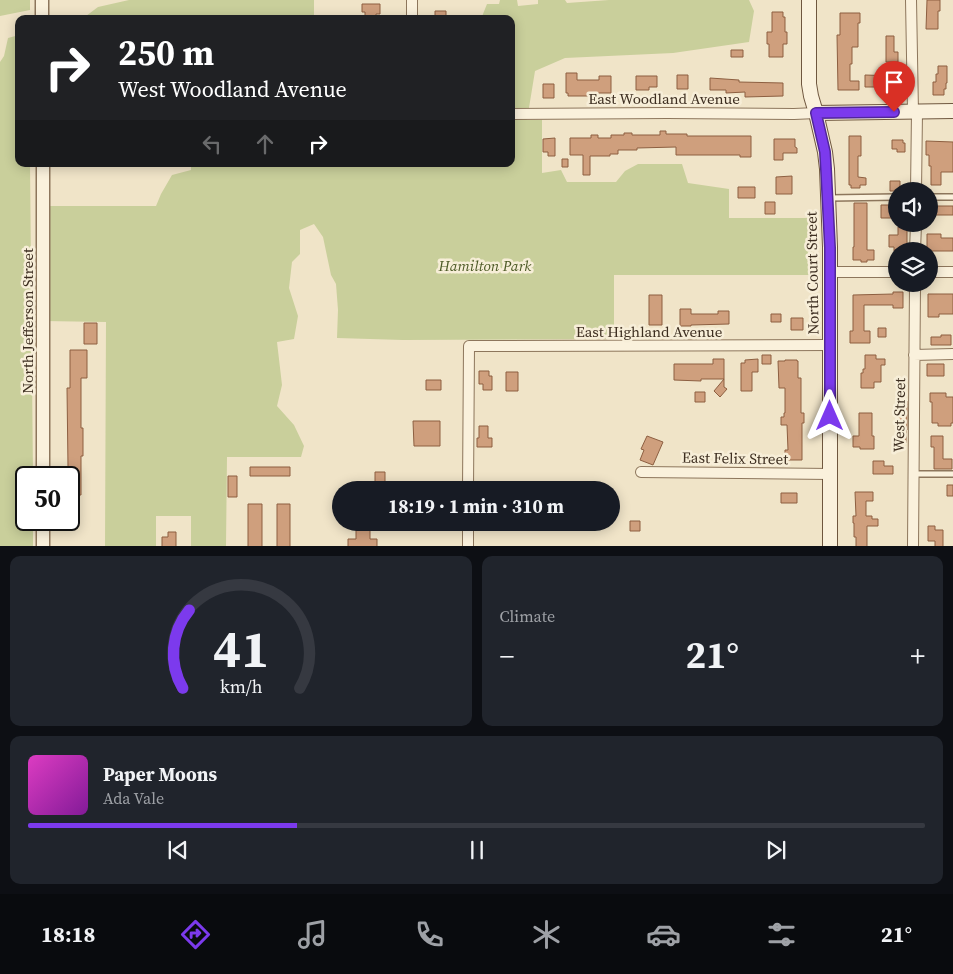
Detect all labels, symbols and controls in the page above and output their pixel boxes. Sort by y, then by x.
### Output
text: 250 m [118,29,214,77]
icon: right [35,35,100,100]
pin [873,61,915,112]
icon: arrive [880,68,908,96]
text: West Woodland Avenue [118,74,347,104]
street label: East Woodland Avenue [588,88,740,109]
icon: left [198,130,226,158]
icon: ahead [251,130,279,158]
icon: right [304,130,332,158]
map controls [888,182,938,292]
button: sound [888,182,938,232]
street label: North Court Street [800,211,824,335]
button: layers [888,242,938,292]
street label: North Jefferson Street [17,248,38,394]
park label: Hamilton Park [438,255,532,276]
street label: East Highland Avenue [576,321,723,342]
street label: West Street [888,377,910,453]
position arrow [803,389,855,441]
street label: East Felix Street [682,447,788,469]
speed limit sign: 50 [15,466,80,531]
text: 18:19 · 1 min · 310 m [388,493,564,519]
text: Climate [500,605,555,627]
text: 41 [213,613,269,684]
text: 21° [685,629,739,681]
text: − [500,637,514,675]
text: + [910,637,925,675]
text: km/h [219,674,262,699]
text: Paper Moons [103,761,217,787]
text: Ada Vale [103,787,164,809]
icon: previous [164,836,192,864]
icon: pause [463,836,491,864]
icon: next [762,836,790,864]
icon: directions [178,917,213,952]
icon: music [295,917,330,952]
icon: phone [412,917,447,952]
icon: climate [529,917,564,952]
icon: car [646,917,681,952]
icon: filters [764,917,799,952]
text: 18:18 [41,919,95,949]
text: 21° [881,919,912,949]

